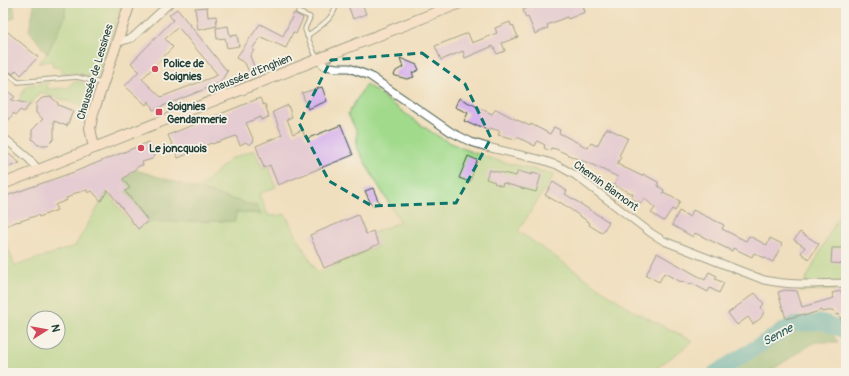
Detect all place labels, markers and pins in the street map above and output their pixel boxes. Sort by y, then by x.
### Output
place label: Police de Soignies [163,57,204,83]
marker: Police de Soignies [150,64,160,74]
place label: Soignies Gendarmerie [167,100,227,126]
marker: Soignies Gendarmerie [154,107,164,117]
place label: Le joncquois [149,142,207,155]
marker: Le joncquois [136,143,146,153]

